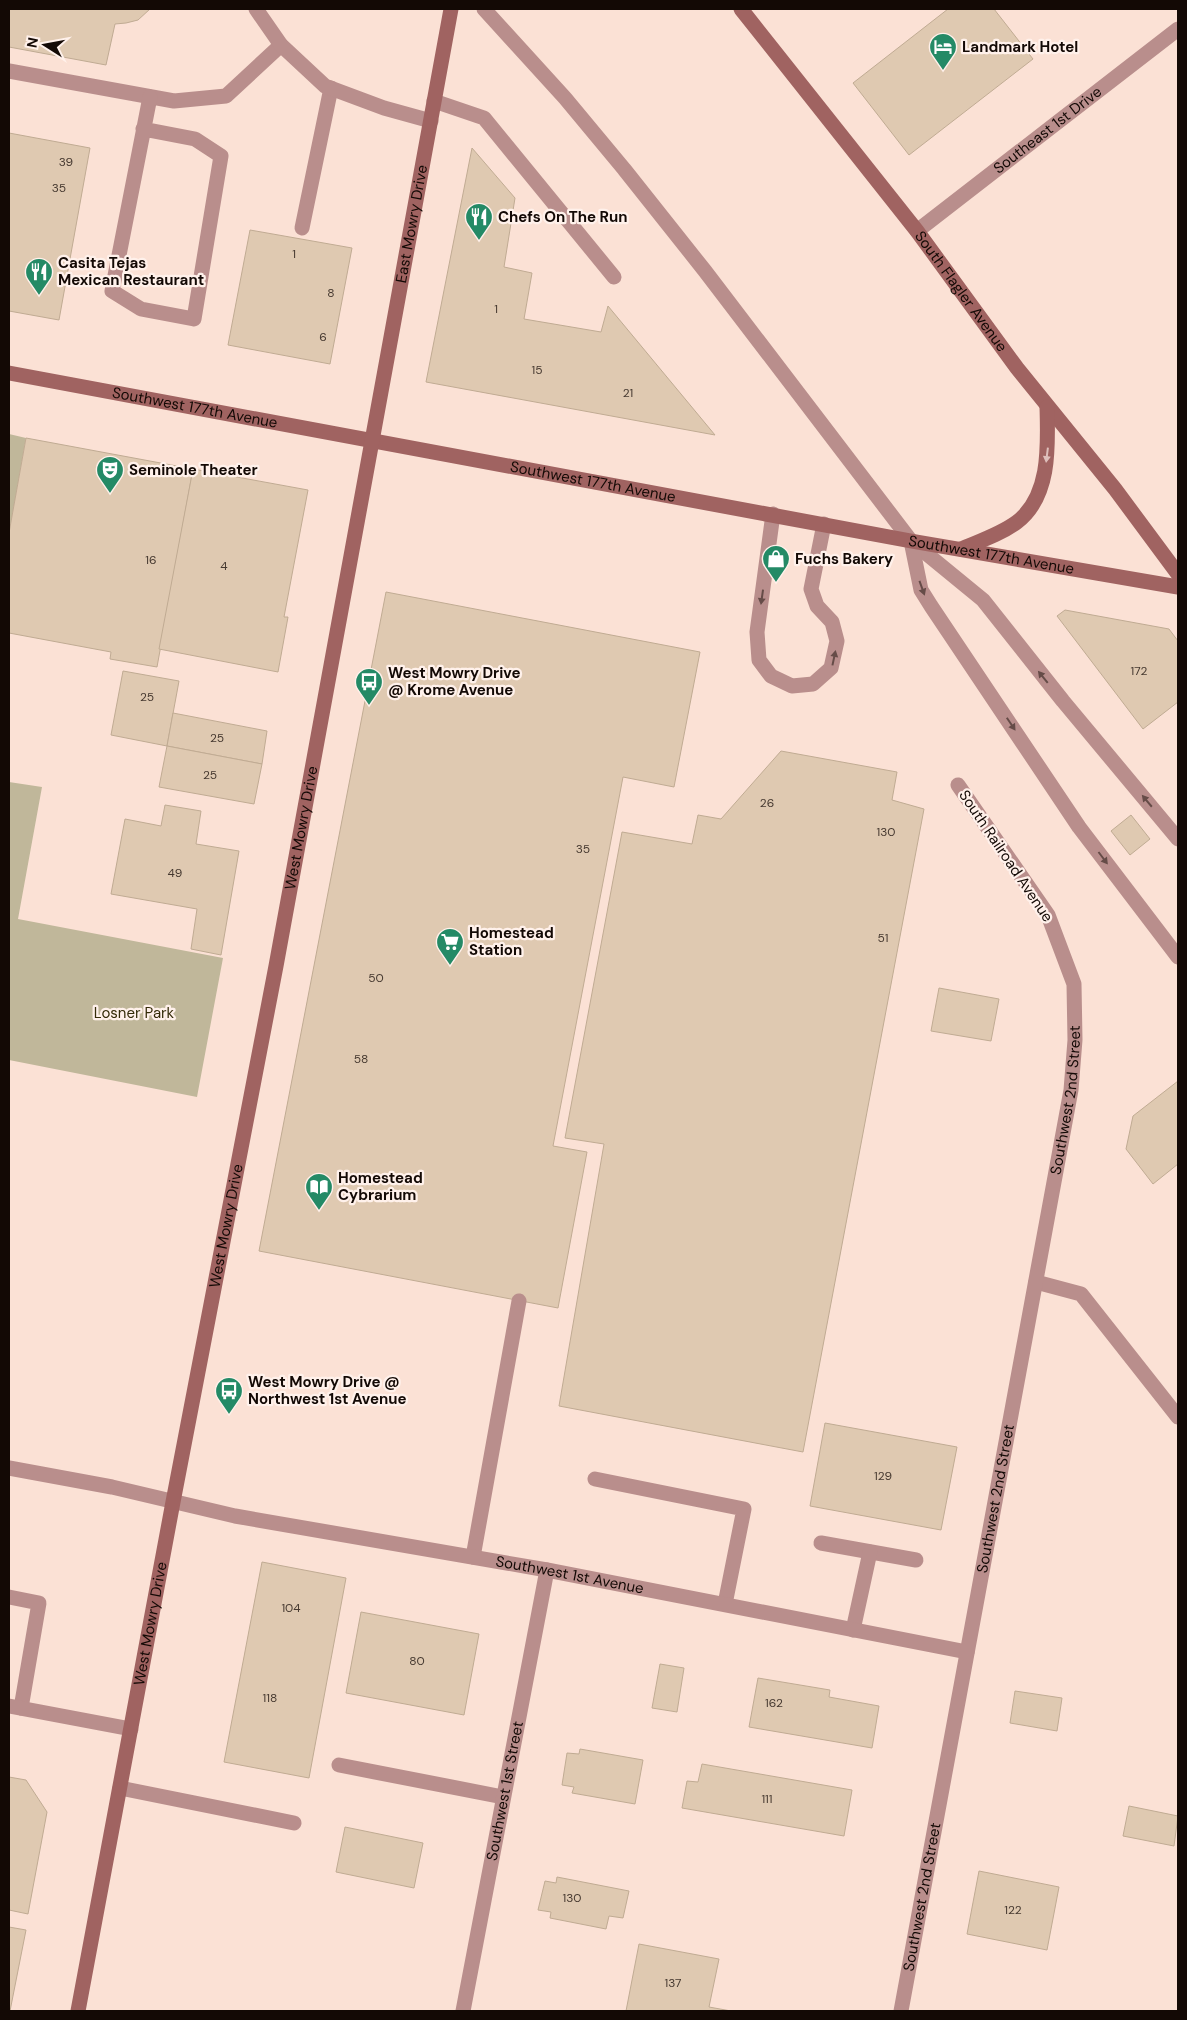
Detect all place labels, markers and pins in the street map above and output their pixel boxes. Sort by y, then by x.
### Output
hotel icon: Landmark Hotel [928,32,958,71]
place label: Landmark Hotel [962,37,1078,57]
restaurant icon: Chefs On The Run [464,202,494,241]
place label: Chefs On The Run [498,207,627,227]
place label: Casita Tejas Mexican Restaurant [58,253,204,290]
restaurant icon: Casita Tejas Mexican Restaurant [24,257,54,296]
theatre icon: Seminole Theater [95,455,125,494]
place label: Seminole Theater [129,460,258,480]
shop icon: Fuchs Bakery [761,544,791,583]
place label: Fuchs Bakery [795,549,893,569]
place label: West Mowry Drive @ Krome Avenue [388,663,520,700]
bus stop icon: West Mowry Drive @ Krome Avenue [354,667,384,706]
place label: Homestead Station [469,923,554,960]
supermarket icon: Homestead Station [435,927,465,966]
place label: Homestead Cybrarium [338,1168,423,1205]
library icon: Homestead Cybrarium [304,1172,334,1211]
place label: West Mowry Drive @ Northwest 1st Avenue [248,1372,407,1409]
bus stop icon: West Mowry Drive @ Northwest 1st Avenue [214,1376,244,1415]

